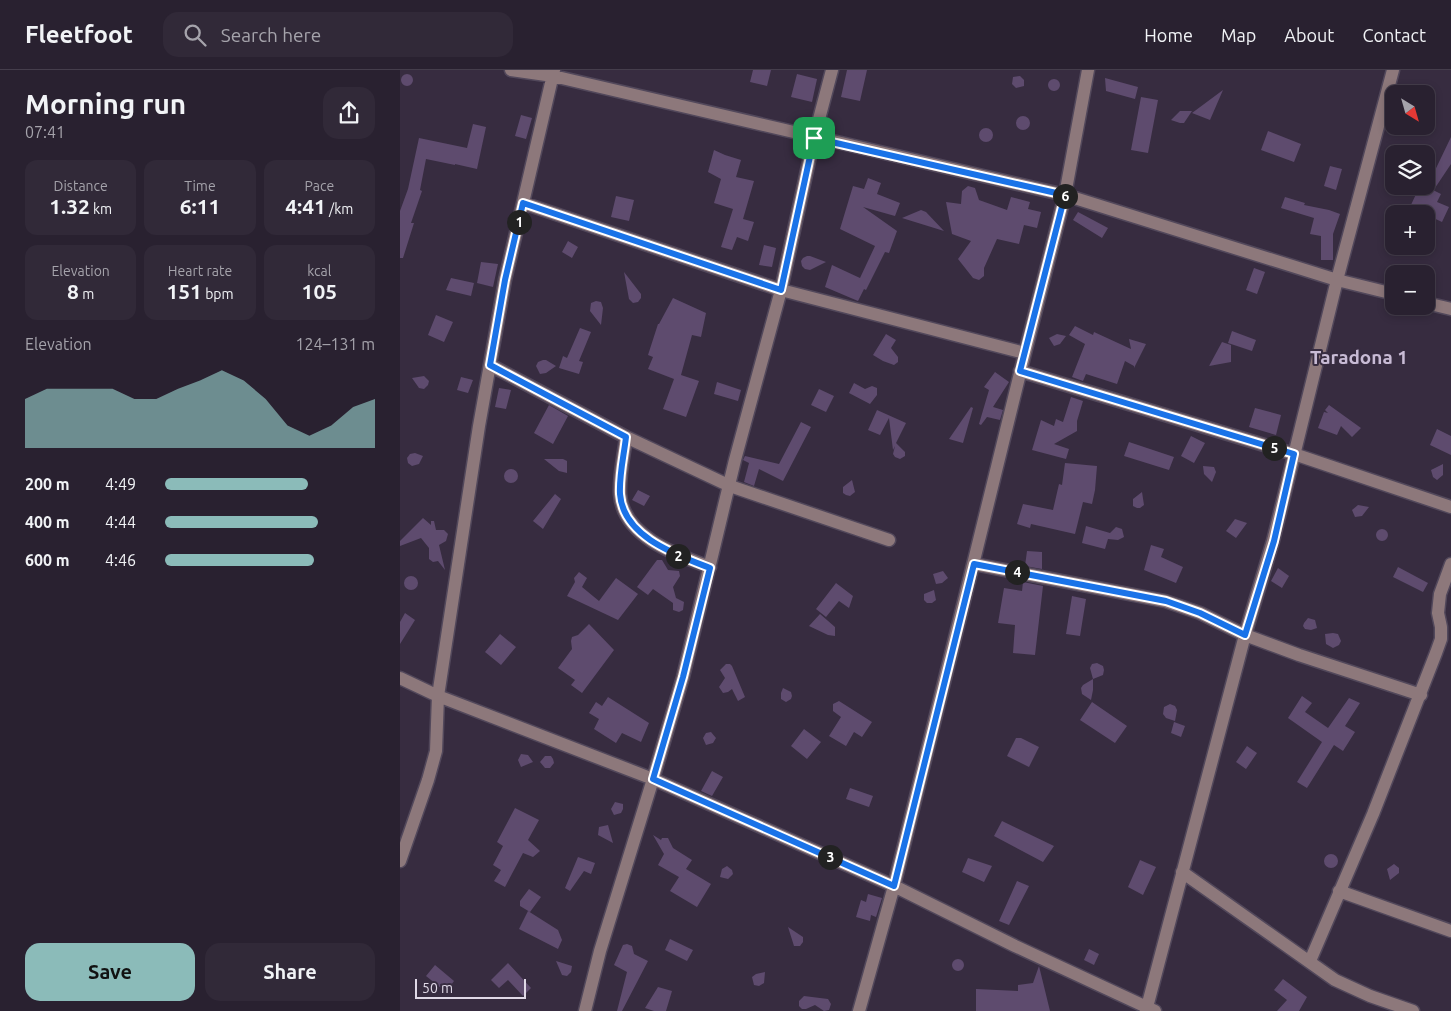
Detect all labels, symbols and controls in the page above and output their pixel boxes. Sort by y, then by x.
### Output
search box [163,12,513,57]
text: Fleetfoot [25,21,133,48]
icon: search [181,21,209,49]
text: Search here [221,24,321,46]
text: Home [1144,25,1193,45]
text: Map [1221,25,1256,45]
text: About [1284,25,1334,45]
text: Contact [1362,25,1426,45]
north arrow [1385,85,1435,135]
map controls [1385,85,1435,315]
button: share [323,87,375,139]
text: Morning run [25,88,186,119]
pin [793,117,835,159]
text: 07:41 [25,123,65,141]
icon: arrive [800,124,828,152]
button: layers [1385,145,1435,195]
text: Distance [54,178,108,194]
text: Time [184,178,216,194]
text: Pace [305,178,334,194]
pin: 6 [1052,184,1078,208]
text: 6 [1062,188,1069,204]
text: 1.32 [49,194,90,218]
text: 6:11 [180,194,220,218]
text: 4:41 [285,194,326,218]
text: km [90,201,112,217]
text: /km [326,201,353,217]
button: + [1385,205,1435,255]
pin: 1 [506,210,532,234]
text: 1 [516,214,523,230]
text: Elevation [51,263,110,279]
text: Heart rate [168,263,232,279]
text: kcal [307,263,331,279]
button: − [1385,265,1435,315]
text: 8 [67,279,79,303]
text: 151 [166,279,202,303]
text: 105 [302,279,337,303]
text: m [79,286,94,302]
text: bpm [202,286,234,302]
text: Elevation [25,335,92,353]
text: 124–131 m [295,335,375,353]
district label: Taradona 1 [1310,346,1408,368]
pin: 5 [1262,436,1286,460]
text: 5 [1271,440,1278,456]
text: 200 m [25,475,70,493]
text: 4:49 [105,475,136,493]
text: 400 m [25,513,70,531]
text: 4:44 [105,513,136,531]
pin: 2 [666,544,690,568]
text: 2 [675,548,682,564]
text: 600 m [25,551,70,569]
text: 4:46 [105,551,136,569]
pin: 4 [1004,560,1030,584]
text: 4 [1014,564,1021,580]
pin: 3 [818,844,842,870]
text: 3 [827,849,834,865]
button: Save [25,943,195,1001]
button: Share [205,943,375,1001]
scale bar [415,976,526,999]
text: 50 m [422,980,453,996]

